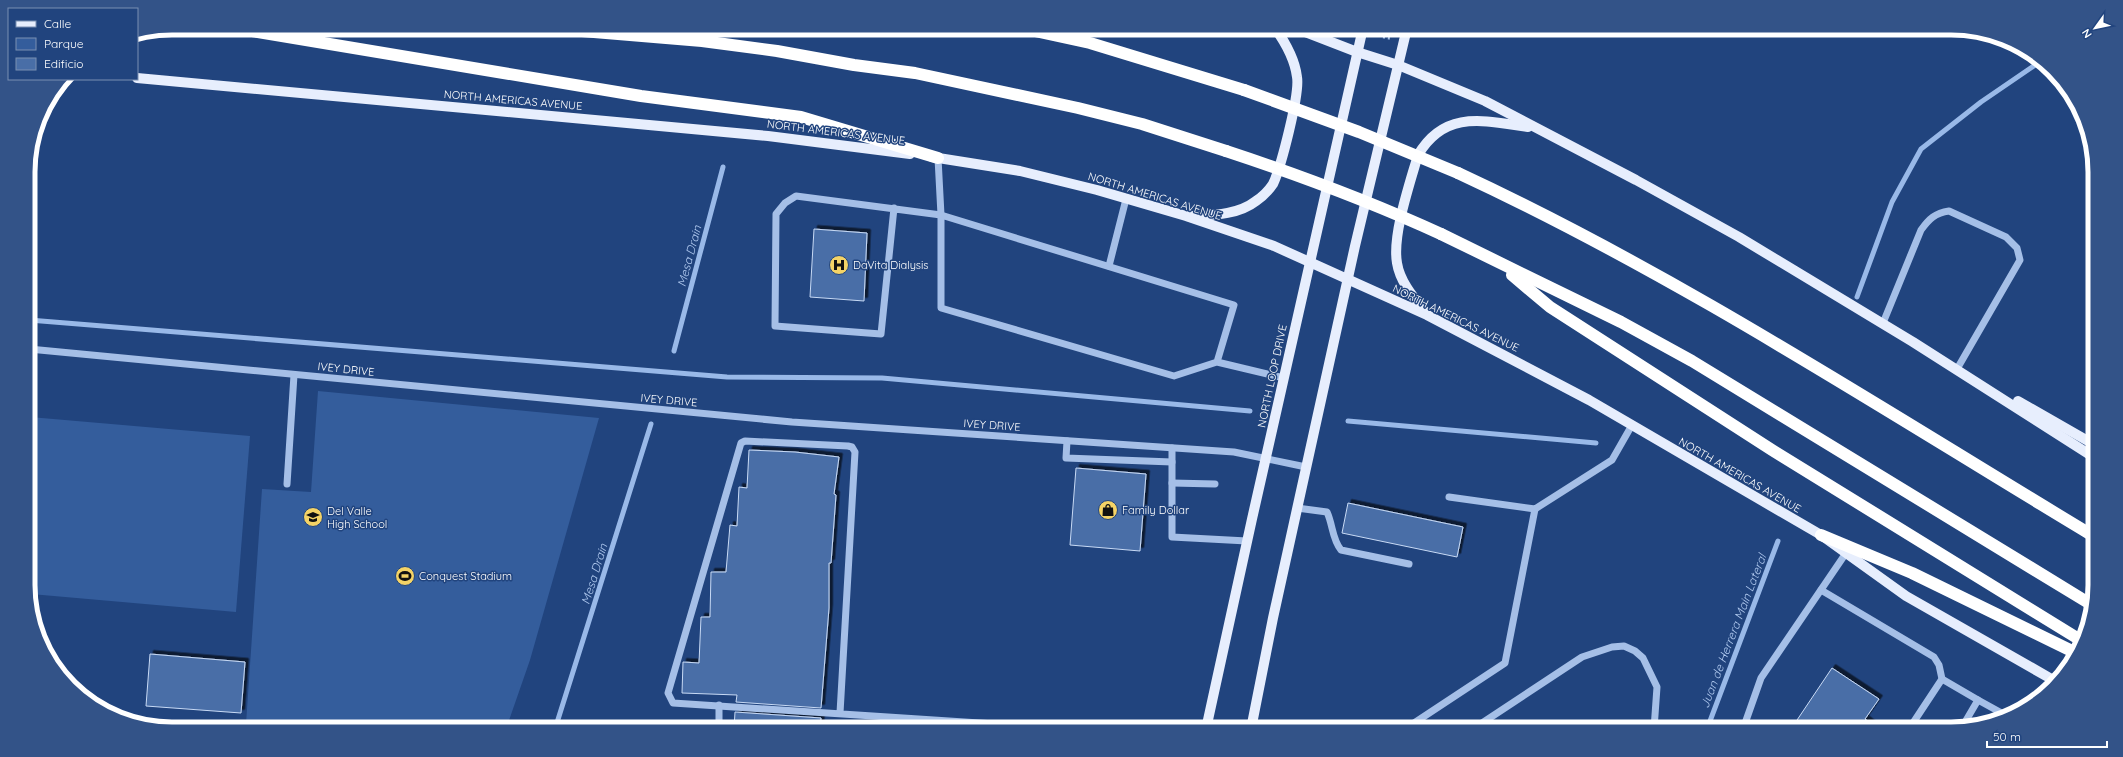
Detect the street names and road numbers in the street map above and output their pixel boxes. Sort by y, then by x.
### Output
street label: NORTH AMERICAS AVENUE [443,87,583,113]
street label: NORTH AMERICAS AVENUE [766,117,906,147]
street label: NORTH AMERICAS AVENUE [1086,169,1224,223]
street label: NORTH AMERICAS AVENUE [1390,281,1522,355]
street label: NORTH LOOP DRIVE [1254,323,1290,429]
street label: IVEY DRIVE [317,359,375,379]
street label: IVEY DRIVE [640,391,698,409]
street label: IVEY DRIVE [963,416,1021,434]
street label: NORTH AMERICAS AVENUE [1676,434,1804,516]

